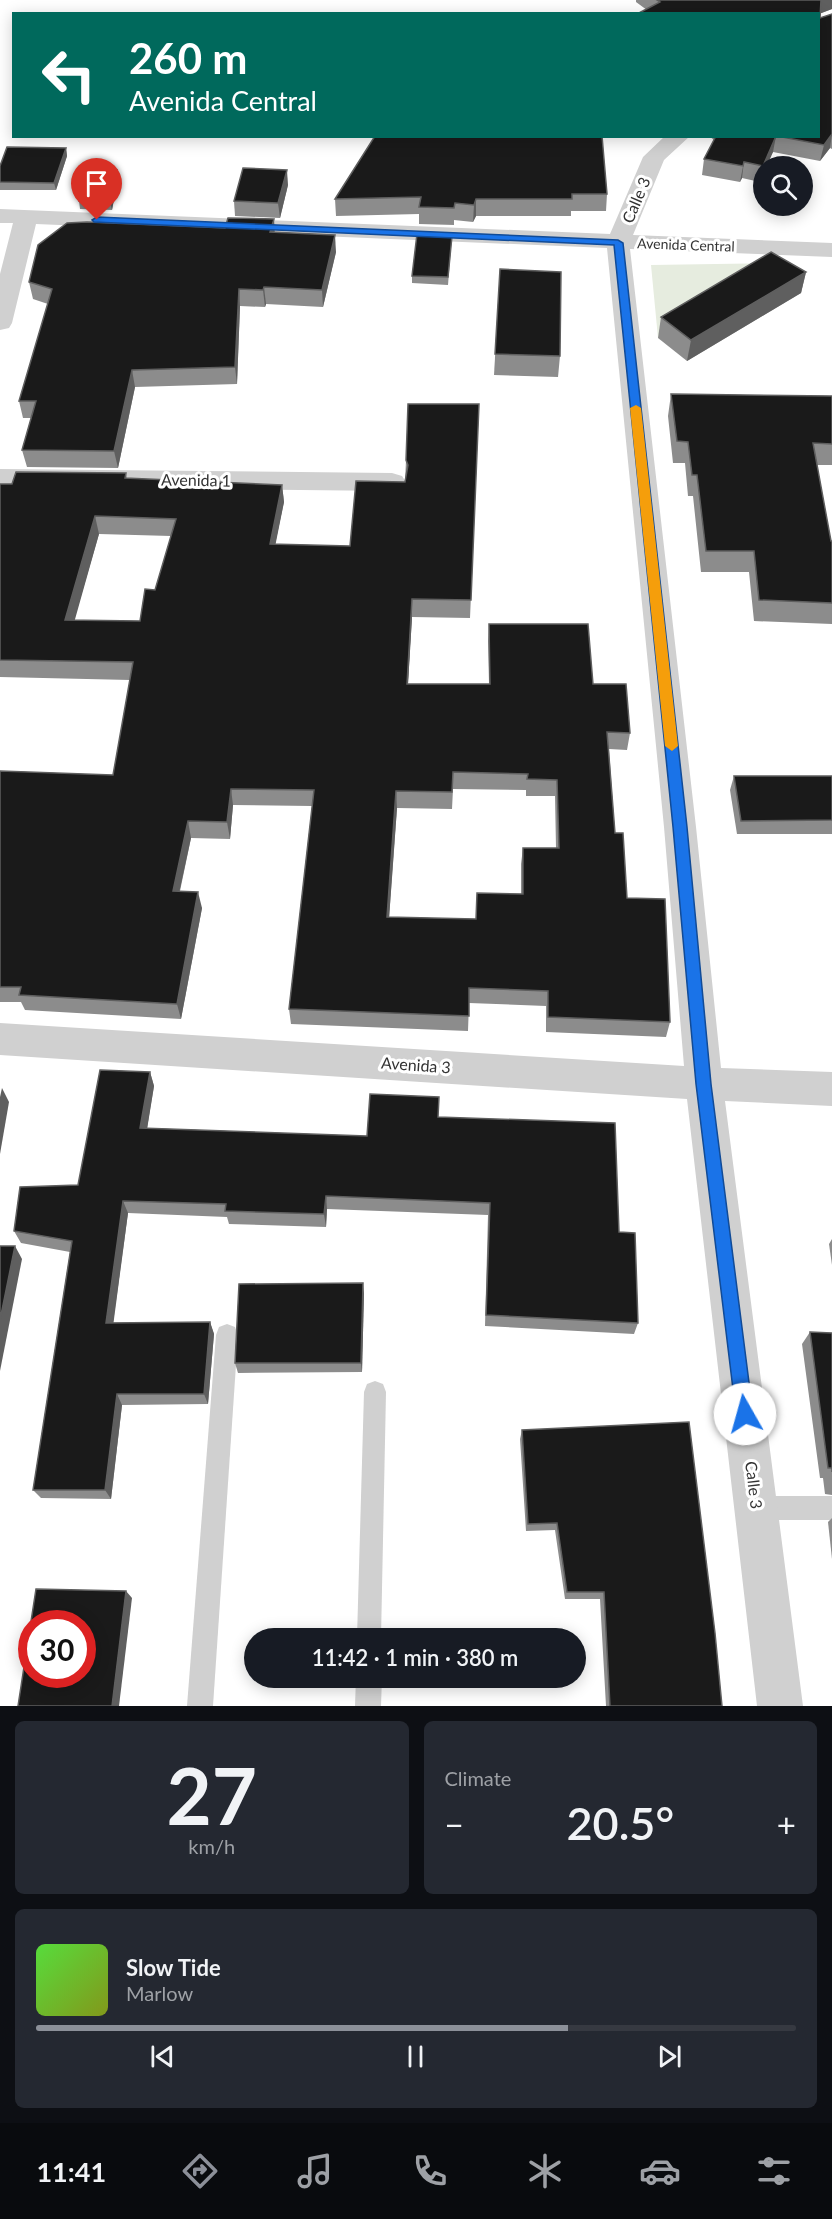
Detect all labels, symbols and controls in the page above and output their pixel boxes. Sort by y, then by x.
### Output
text: 260 m [129,33,247,83]
icon: left [30,36,108,114]
text: Avenida Central [129,84,317,117]
map controls [753,156,813,216]
button: search [753,156,813,216]
pin [71,158,122,220]
icon: arrive [80,167,113,200]
street label: Calle 3 [617,174,654,226]
street label: Avenida Central [637,234,735,255]
street label: Avenida 1 [161,469,231,490]
street label: Avenida 3 [381,1053,451,1076]
position arrow [713,1382,777,1446]
street label: Calle 3 [742,1460,767,1510]
speed limit sign: 30 [18,1610,96,1688]
text: 11:42 · 1 min · 380 m [312,1644,518,1671]
text: 27 [167,1748,257,1842]
text: Climate [445,1766,511,1790]
text: 20.5° [566,1796,674,1850]
text: − [445,1804,464,1844]
text: + [777,1804,796,1844]
text: km/h [188,1834,235,1858]
text: Slow Tide [126,1954,221,1981]
text: Marlow [126,1981,193,2005]
icon: previous [146,2040,179,2073]
icon: pause [399,2040,432,2073]
icon: next [653,2040,686,2073]
icon: directions [179,2150,221,2192]
icon: music [294,2150,336,2192]
icon: phone [409,2150,451,2192]
icon: climate [524,2150,566,2192]
icon: car [639,2150,681,2192]
icon: filters [753,2150,795,2192]
text: 11:41 [36,2155,106,2188]

